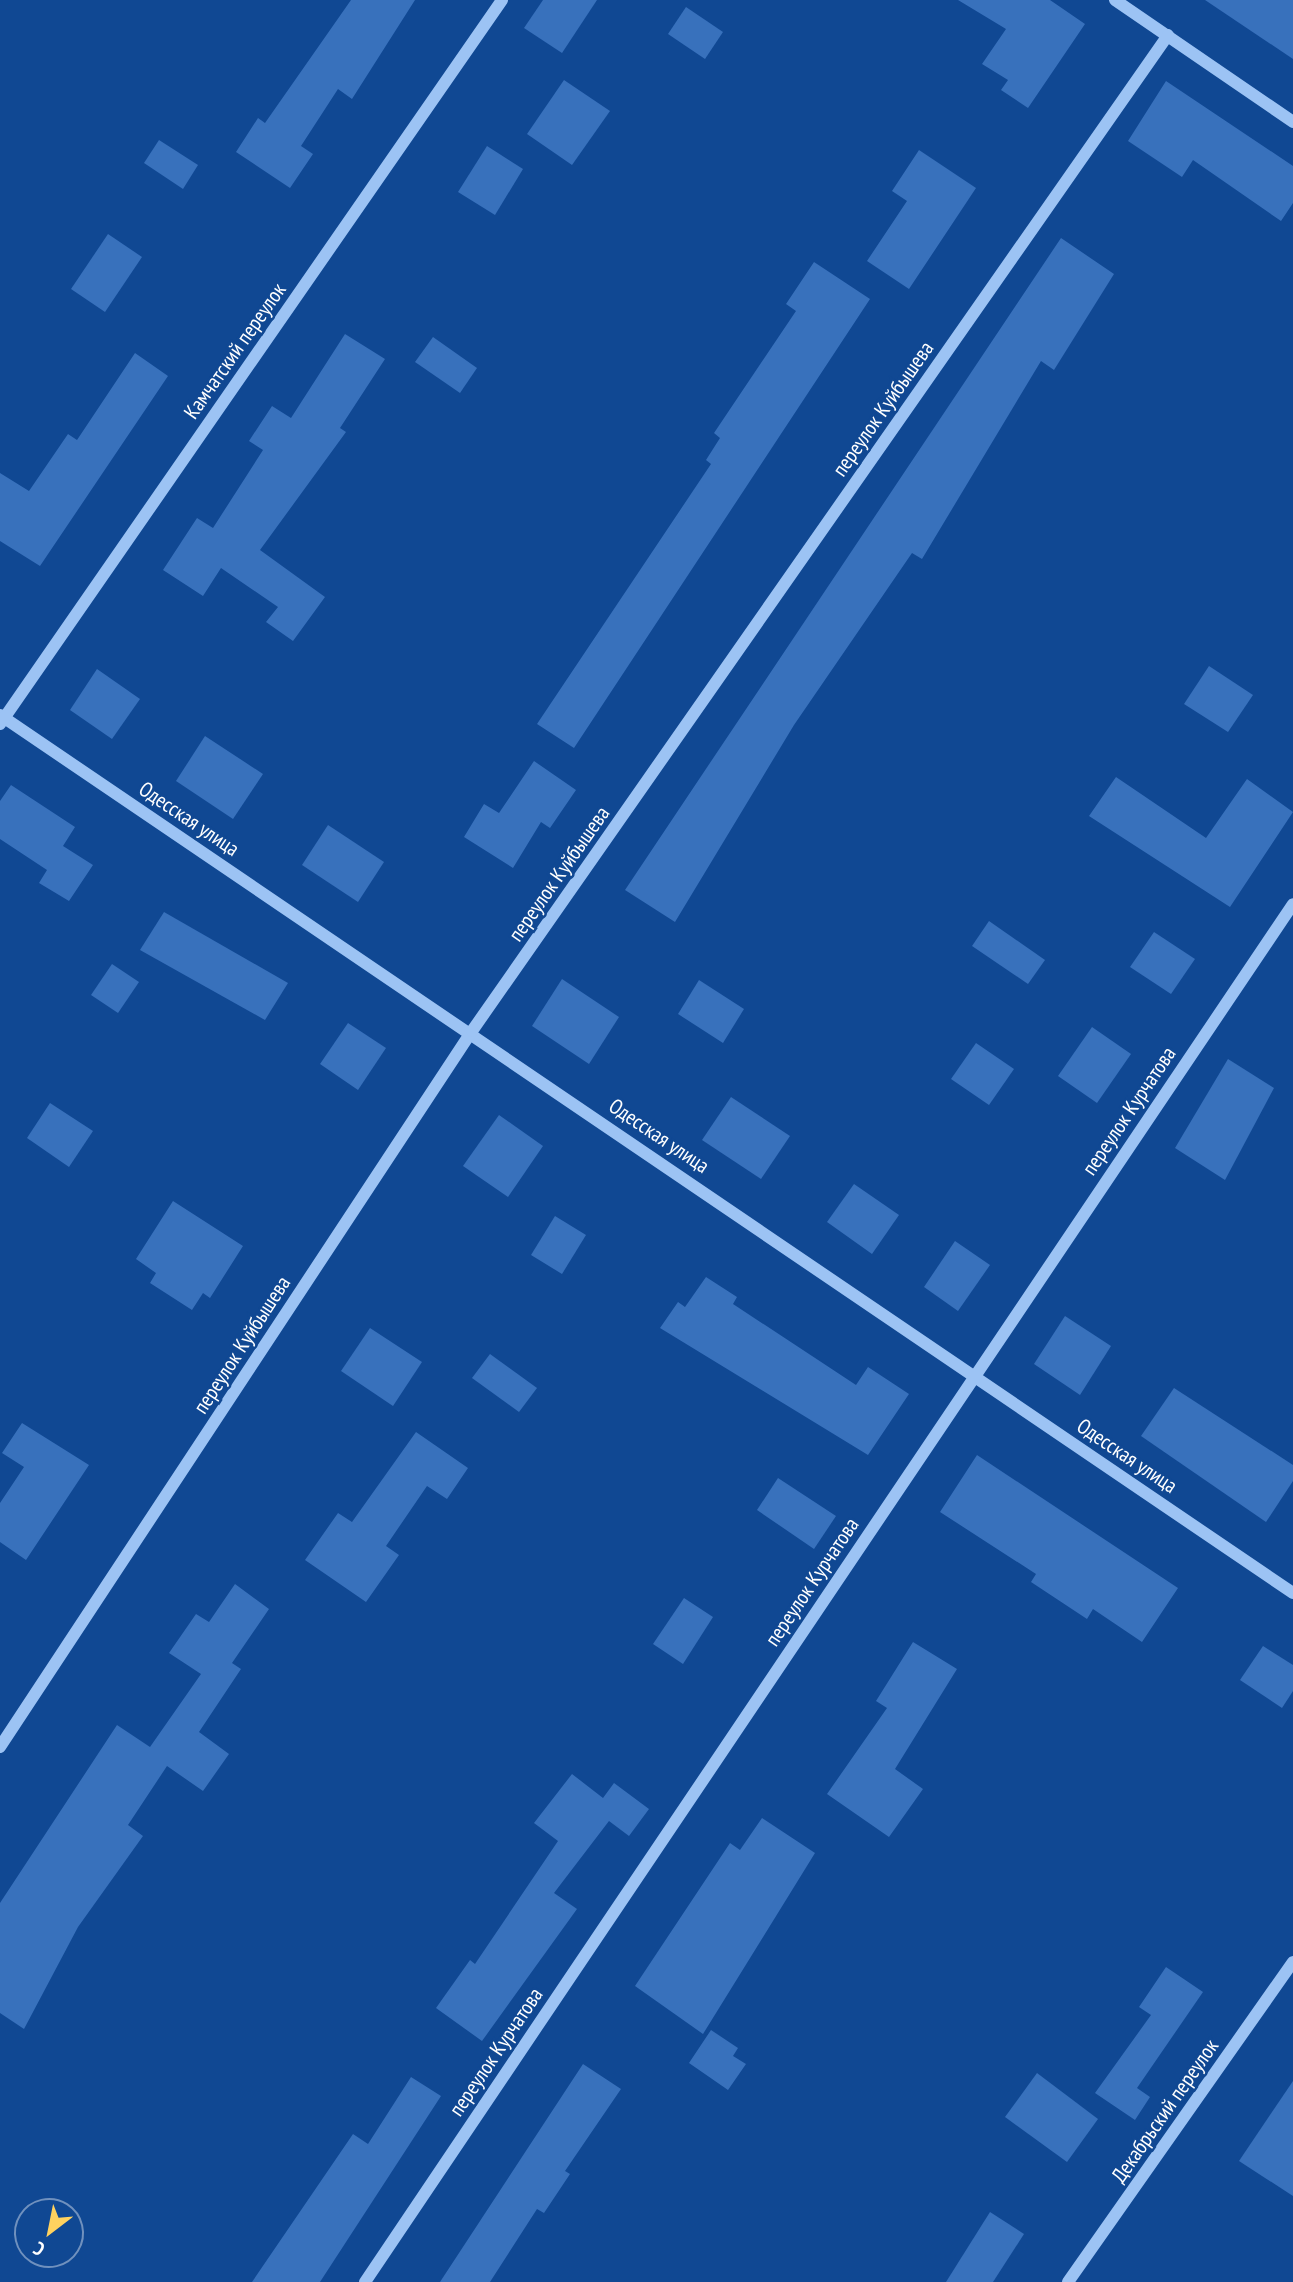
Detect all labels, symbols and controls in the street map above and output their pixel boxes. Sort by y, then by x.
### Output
street label: Камчатский переулок [179,278,291,424]
street label: переулок Куйбышева [827,337,939,481]
street label: Одесская улица [134,776,244,862]
street label: переулок Куйбышева [503,802,615,946]
street label: переулок Курчатова [1077,1042,1181,1180]
street label: Одесская улица [604,1093,714,1179]
street label: переулок Куйбышева [188,1272,296,1418]
street label: Одесская улица [1072,1413,1182,1499]
street label: переулок Курчатова [760,1513,864,1651]
street label: переулок Курчатова [444,1983,548,2121]
street label: Декабрьский переулок [1106,2034,1224,2188]
north arrow [14,2198,84,2268]
text: С [29,2237,49,2262]

